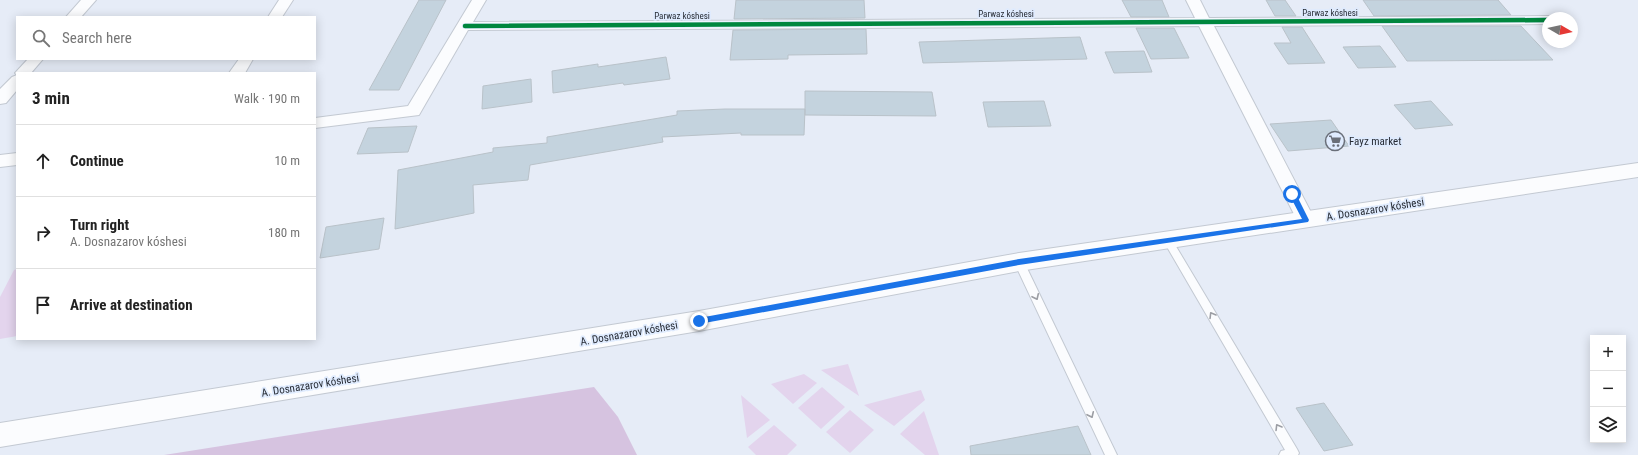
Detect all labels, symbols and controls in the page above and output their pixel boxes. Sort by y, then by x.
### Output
street label: Parwaz kóshesi [1302,8,1358,18]
street label: Parwaz kóshesi [978,9,1034,19]
street label: Parwaz kóshesi [654,11,710,21]
north arrow [1542,12,1578,48]
search box [16,16,316,60]
icon: search [30,27,52,49]
text: Search here [62,29,132,47]
text: 3 min [32,88,70,108]
text: Walk · 190 m [234,91,300,106]
supermarket icon: Fayz market [1324,130,1346,152]
place label: Fayz market [1349,135,1401,148]
icon: ahead [32,150,54,172]
text: Continue [70,152,124,170]
text: 10 m [274,153,300,168]
route start [1283,185,1301,203]
street label: A. Dosnazarov kóshesi [1325,195,1425,224]
text: Turn right [70,216,129,234]
icon: right [32,222,54,244]
text: 180 m [268,225,300,240]
text: A. Dosnazarov kóshesi [70,234,187,249]
one-way arrow [1031,293,1039,301]
icon: arrive [32,294,54,316]
text: Arrive at destination [70,296,193,314]
route end [690,312,708,330]
one-way arrow [1209,312,1217,319]
street label: A. Dosnazarov kóshesi [579,319,679,348]
map controls [1590,335,1626,443]
button: + [1590,335,1626,371]
street label: A. Dosnazarov kóshesi [260,371,360,400]
button: − [1590,371,1626,407]
button: layers [1590,407,1626,443]
one-way arrow [1087,410,1094,418]
one-way arrow [1275,424,1283,431]

